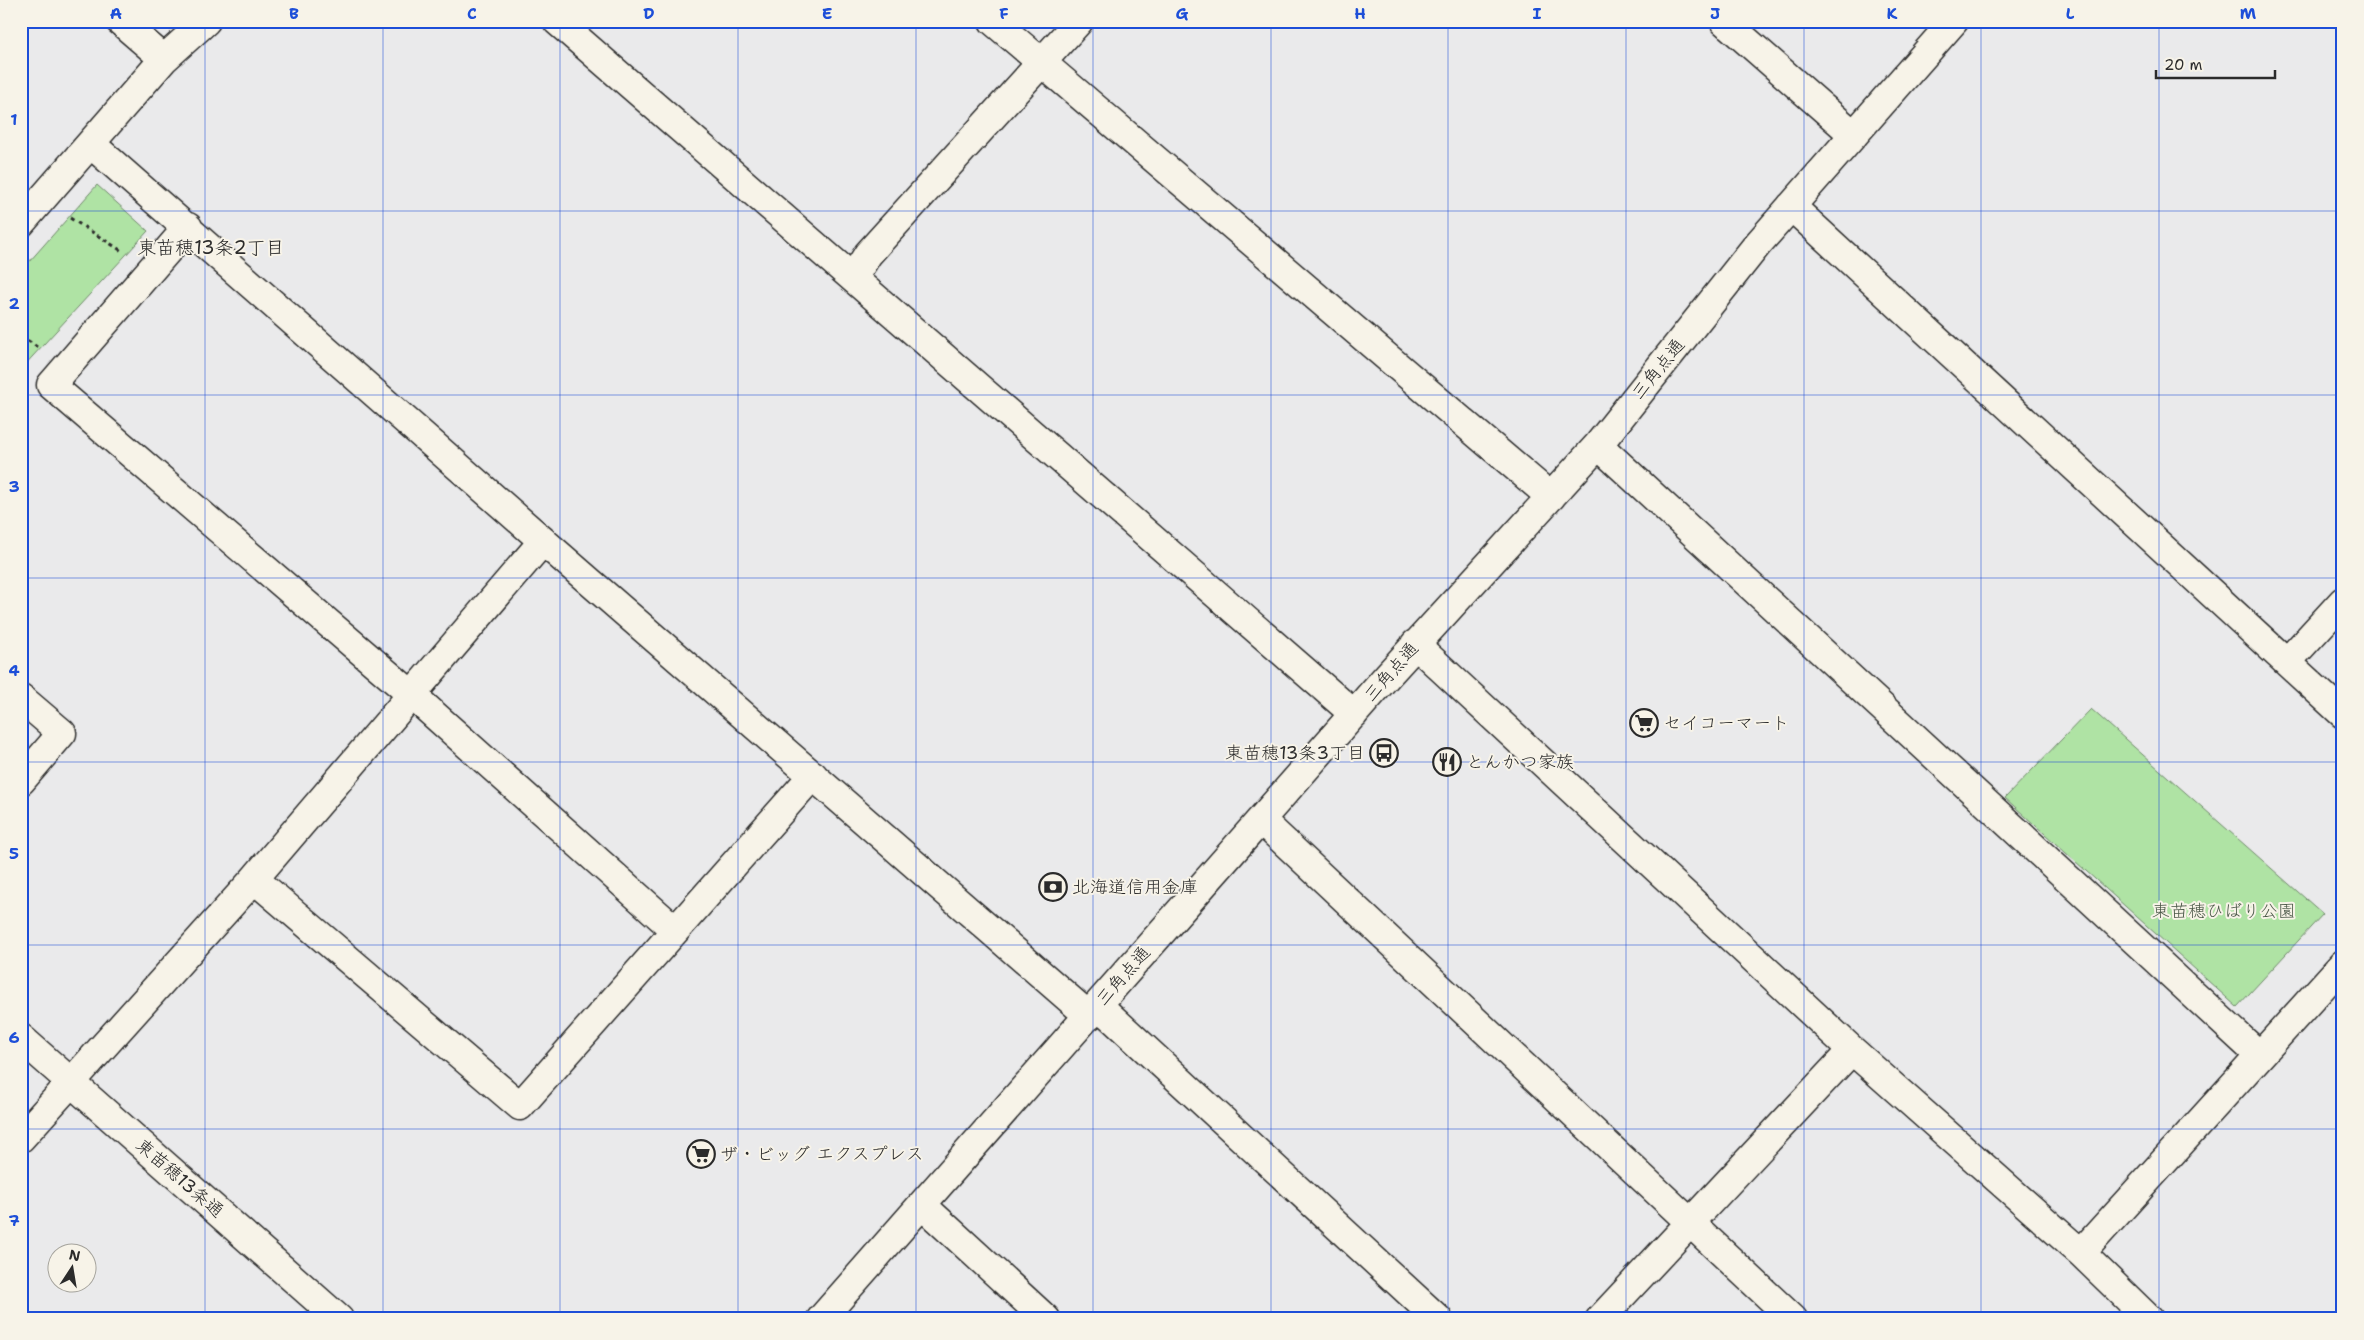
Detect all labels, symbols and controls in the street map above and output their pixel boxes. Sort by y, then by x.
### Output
text: A [110,3,122,24]
text: B [289,3,299,24]
text: C [467,3,477,24]
text: D [643,3,655,24]
text: E [822,3,832,24]
text: F [999,3,1009,24]
text: G [1176,3,1189,24]
text: H [1354,3,1366,24]
text: I [1533,3,1542,24]
text: J [1710,3,1720,24]
text: K [1887,3,1898,24]
text: L [2066,3,2075,24]
text: M [2240,3,2257,24]
scale bar [2156,48,2275,80]
text: 20 m [2164,55,2203,75]
text: 1 [10,109,18,130]
district label: 東苗穂13条2丁目 [137,235,285,260]
text: 2 [8,293,20,314]
street label: 三角点通 [1626,333,1690,405]
text: 3 [8,476,20,497]
street label: 三角点通 [1358,637,1424,707]
text: 4 [8,660,20,681]
supermarket icon: セイコーマート [1629,708,1659,738]
place label: セイコーマート [1663,711,1789,735]
bus stop icon: 東苗穂13条3丁目 [1369,738,1399,768]
place label: 東苗穂13条3丁目 [1225,741,1365,765]
restaurant icon: とんかつ家族 [1432,747,1462,777]
place label: とんかつ家族 [1466,750,1574,774]
text: 5 [9,843,19,864]
bank icon: 北海道信用金庫 [1038,872,1068,902]
place label: 北海道信用金庫 [1072,875,1198,899]
park label: 東苗穂ひばり公園 [2152,899,2296,923]
street label: 三角点通 [1090,941,1156,1011]
text: 6 [8,1027,20,1048]
street label: 東苗穂13条通 [131,1133,229,1223]
supermarket icon: ザ・ビッグ エクスプレス [686,1139,716,1169]
place label: ザ・ビッグ エクスプレス [720,1142,924,1166]
text: 7 [8,1210,20,1231]
north arrow [48,1242,98,1292]
text: N [67,1245,82,1265]

